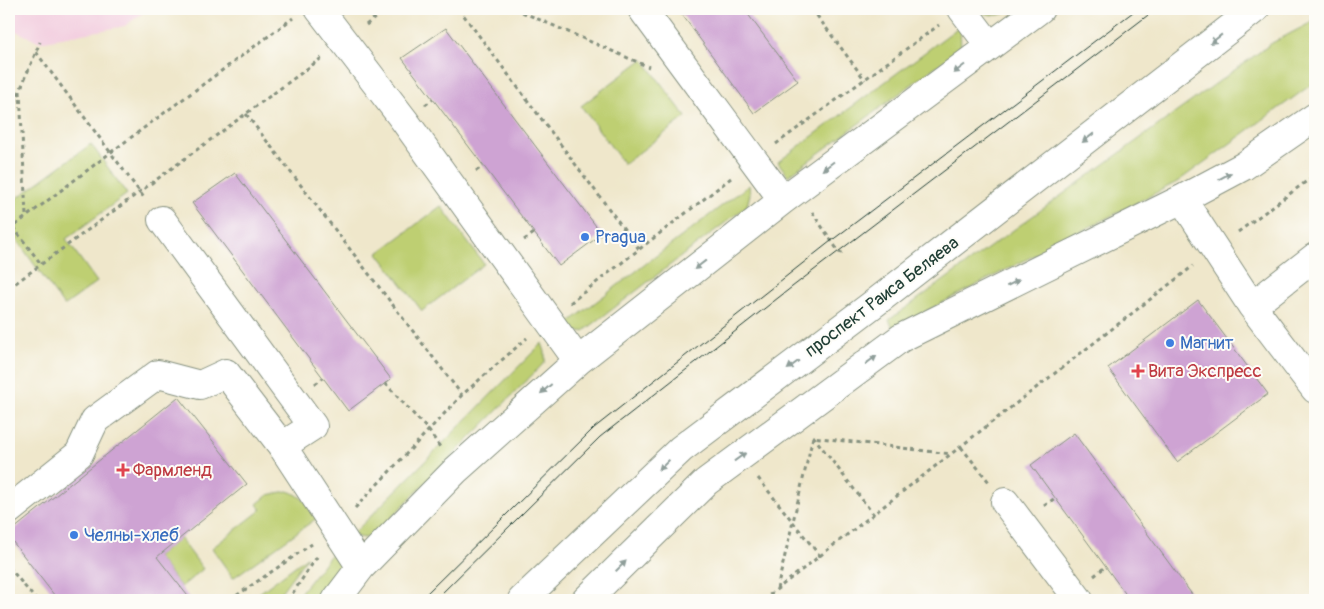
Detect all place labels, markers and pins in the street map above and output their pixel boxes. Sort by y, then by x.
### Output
place label: Pragua [595,226,646,249]
marker: Pragua [579,231,591,243]
place label: Магнит [1180,332,1233,355]
marker: Магнит [1164,337,1176,349]
place label: Вита Экспресс [1148,360,1262,383]
marker: Вита Экспресс [1132,365,1144,377]
place label: Фармленд [133,459,212,482]
marker: Фармленд [117,464,129,476]
place label: Челны-хлеб [84,524,179,547]
marker: Челны-хлеб [68,529,80,541]

